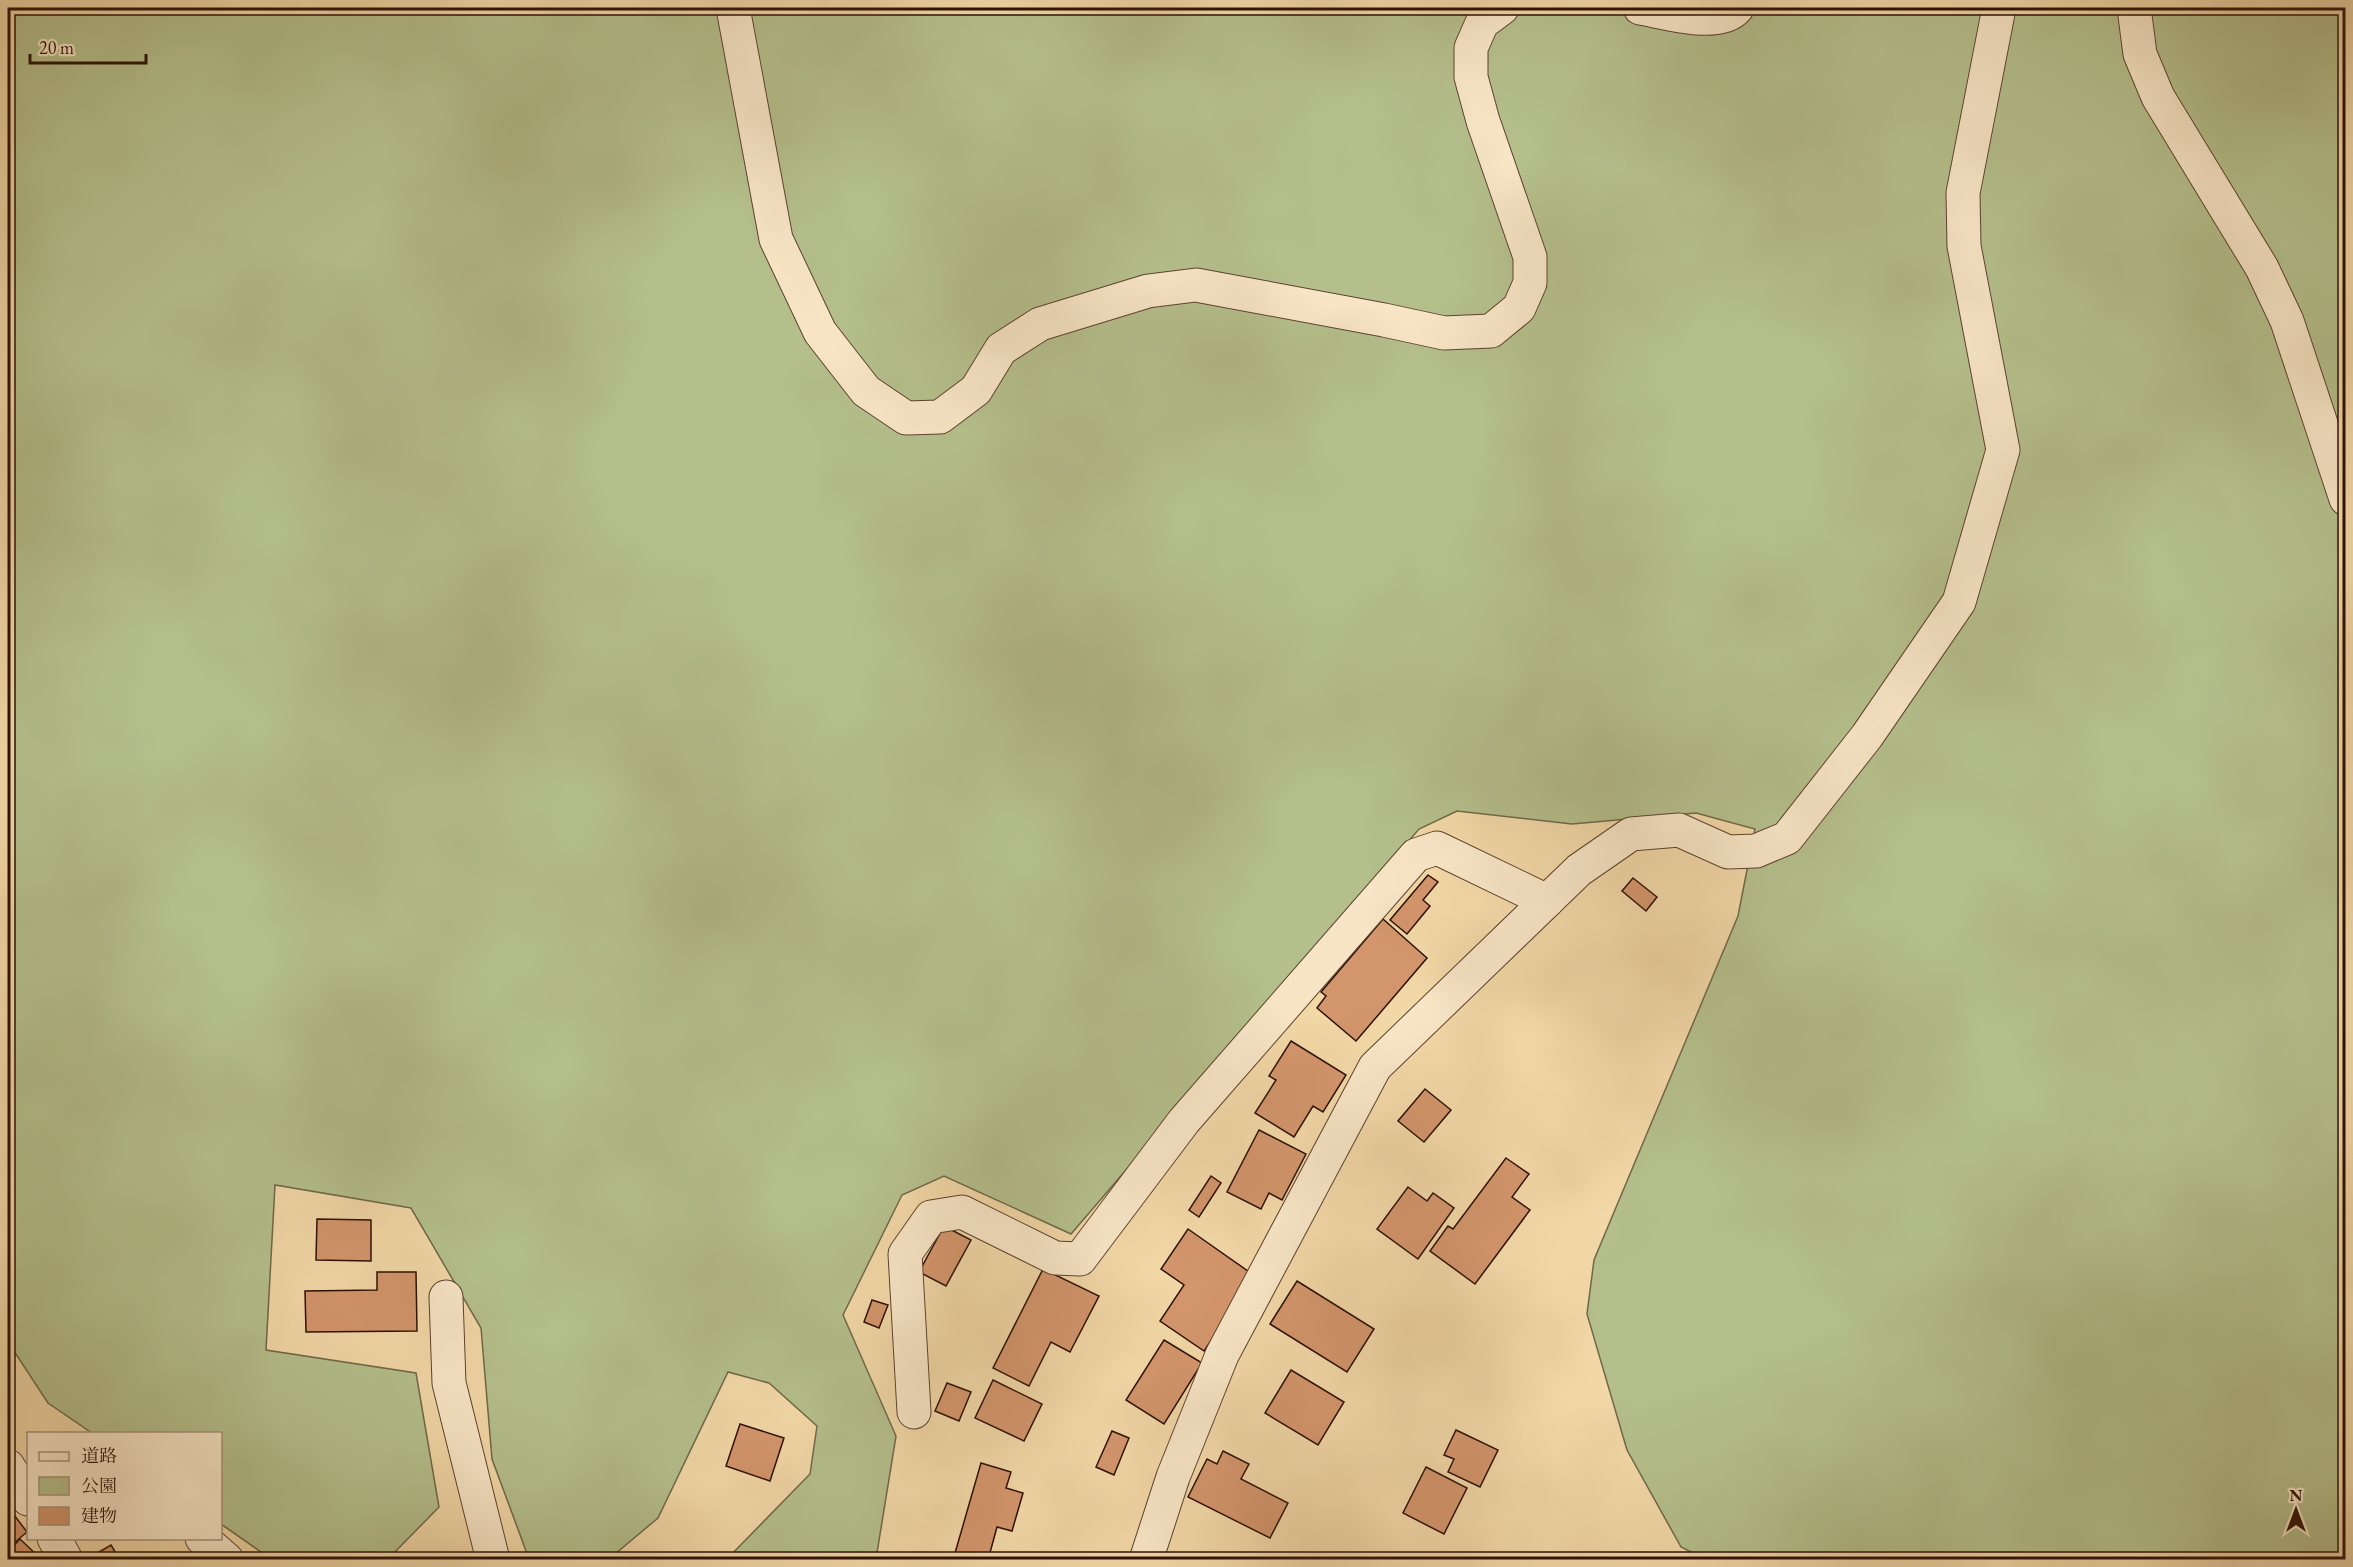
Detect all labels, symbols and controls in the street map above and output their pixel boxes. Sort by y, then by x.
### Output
scale bar [30,27,146,65]
text: 20 m [39,36,74,59]
legend [27,1432,222,1540]
text: 道路 [81,1444,117,1467]
text: 公園 [81,1474,117,1497]
north arrow [2266,1480,2326,1540]
text: N [2290,1485,2303,1506]
text: 建物 [81,1504,117,1527]

